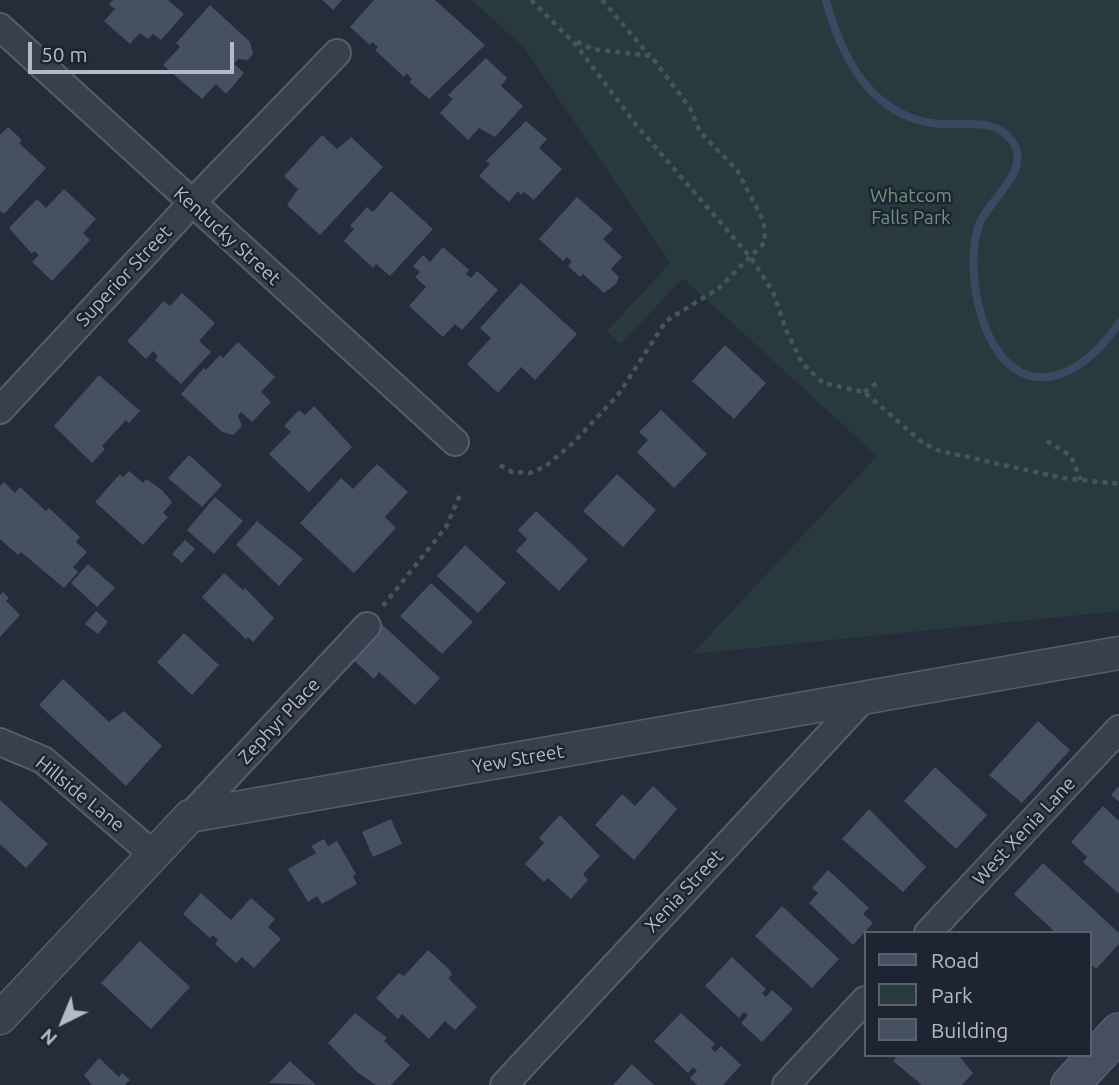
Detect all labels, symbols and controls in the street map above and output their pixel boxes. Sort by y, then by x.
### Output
scale bar [32,28,238,72]
text: 50 m [41,42,88,66]
street label: Kentucky Street [169,182,285,290]
park label: Whatcom Falls Park [870,185,952,229]
street label: Superior Street [71,221,177,331]
street label: Zephyr Place [233,673,325,769]
street label: Yew Street [470,740,566,778]
street label: Hillside Lane [31,751,129,837]
street label: West Xenia Lane [968,772,1080,890]
street label: Xenia Street [640,845,728,937]
legend [864,931,1091,1057]
text: Road [931,948,979,972]
text: Park [931,983,973,1007]
north arrow [28,987,98,1057]
text: Building [931,1018,1008,1042]
text: N [36,1024,61,1050]

